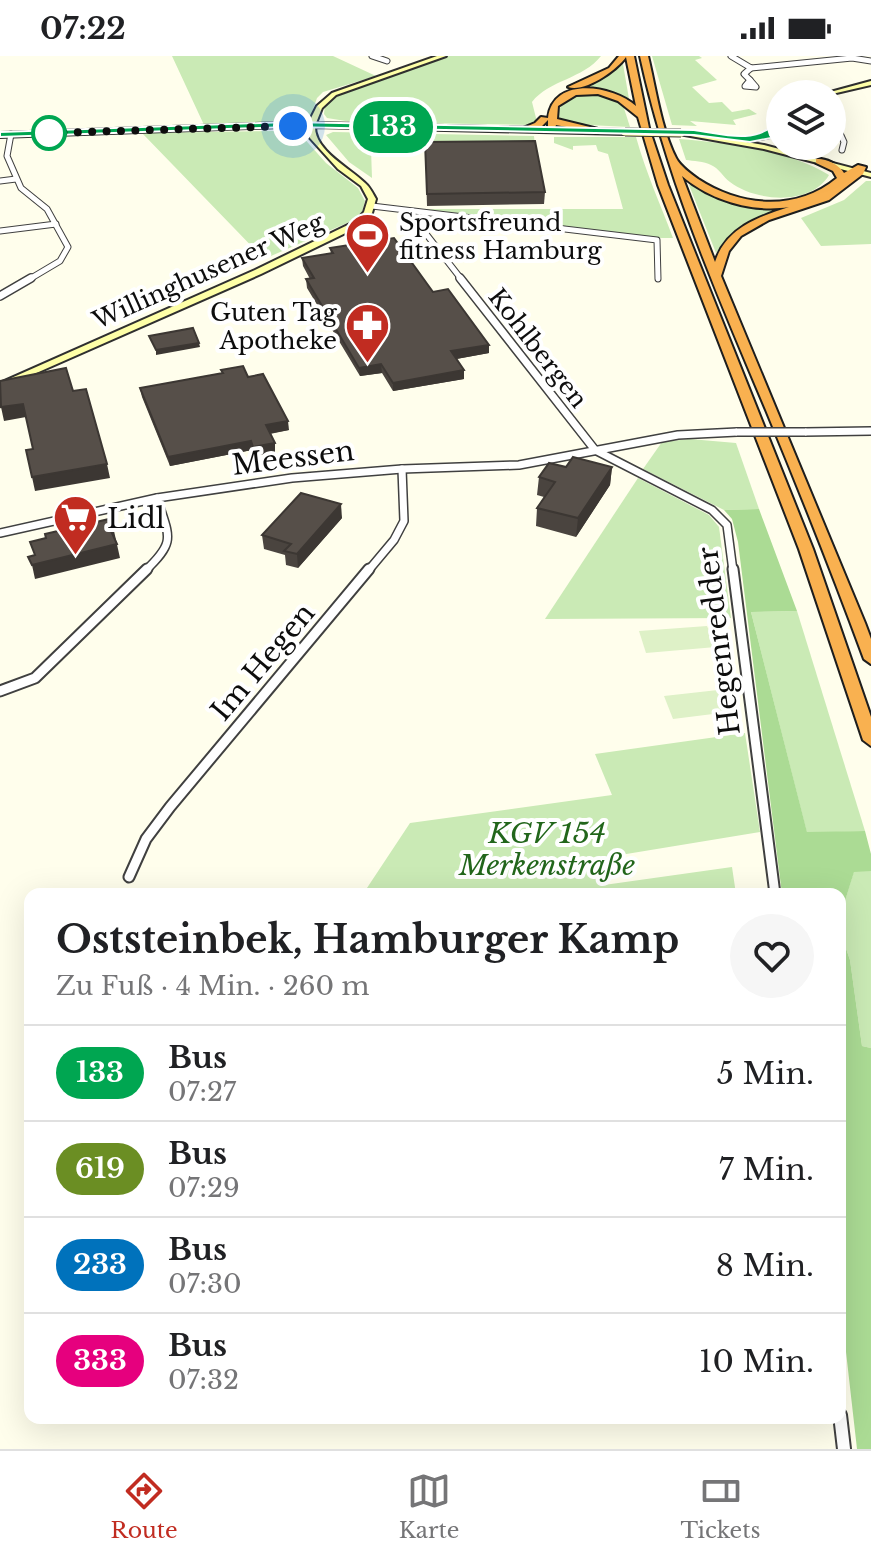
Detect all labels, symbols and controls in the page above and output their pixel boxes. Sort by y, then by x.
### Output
text: 07:22 [40,10,126,47]
map controls [766,80,846,160]
button: layers [766,80,846,160]
line badge: 133 [347,101,439,153]
your location [273,106,313,146]
text: 133 [369,109,417,144]
unlabelled marker [32,116,66,150]
street label: Willinghusener Weg [87,207,329,335]
place label: Sportsfreund fitness Hamburg [399,208,602,265]
sports icon: Sportsfreund fitness Hamburg [344,212,392,275]
street label: Kohlbergen [482,283,594,413]
place label: Guten Tag Apotheke [210,298,338,355]
pharmacy icon: Guten Tag Apotheke [344,302,392,365]
street label: Meessen [230,433,356,483]
supermarket icon: Lidl [52,494,100,557]
place label: Lidl [107,501,165,536]
street label: Hegenredder [690,544,748,737]
street label: Im Hegen [204,596,322,728]
park label: KGV 154 Merkenstraße [458,816,635,883]
button: heart [730,914,814,998]
text: Oststeinbek, Hamburger Kamp [56,916,679,963]
text: Zu Fuß · 4 Min. · 260 m [56,970,369,1002]
text: Bus [168,1039,227,1076]
text: 133 [76,1055,124,1090]
text: 5 Min. [717,1055,814,1092]
text: 07:27 [168,1076,236,1108]
text: Bus [168,1135,227,1172]
text: 619 [75,1151,125,1186]
text: 7 Min. [719,1151,814,1188]
text: 07:29 [168,1172,240,1204]
text: Bus [168,1231,227,1268]
text: 233 [73,1247,127,1282]
text: 8 Min. [716,1247,814,1284]
text: 07:30 [168,1268,242,1300]
text: Bus [168,1327,227,1364]
text: 333 [73,1343,127,1378]
text: 10 Min. [699,1343,814,1380]
text: 07:32 [168,1364,239,1396]
tab: Route [111,1469,178,1544]
tab: Karte [399,1469,459,1544]
tab: Tickets [681,1469,760,1544]

